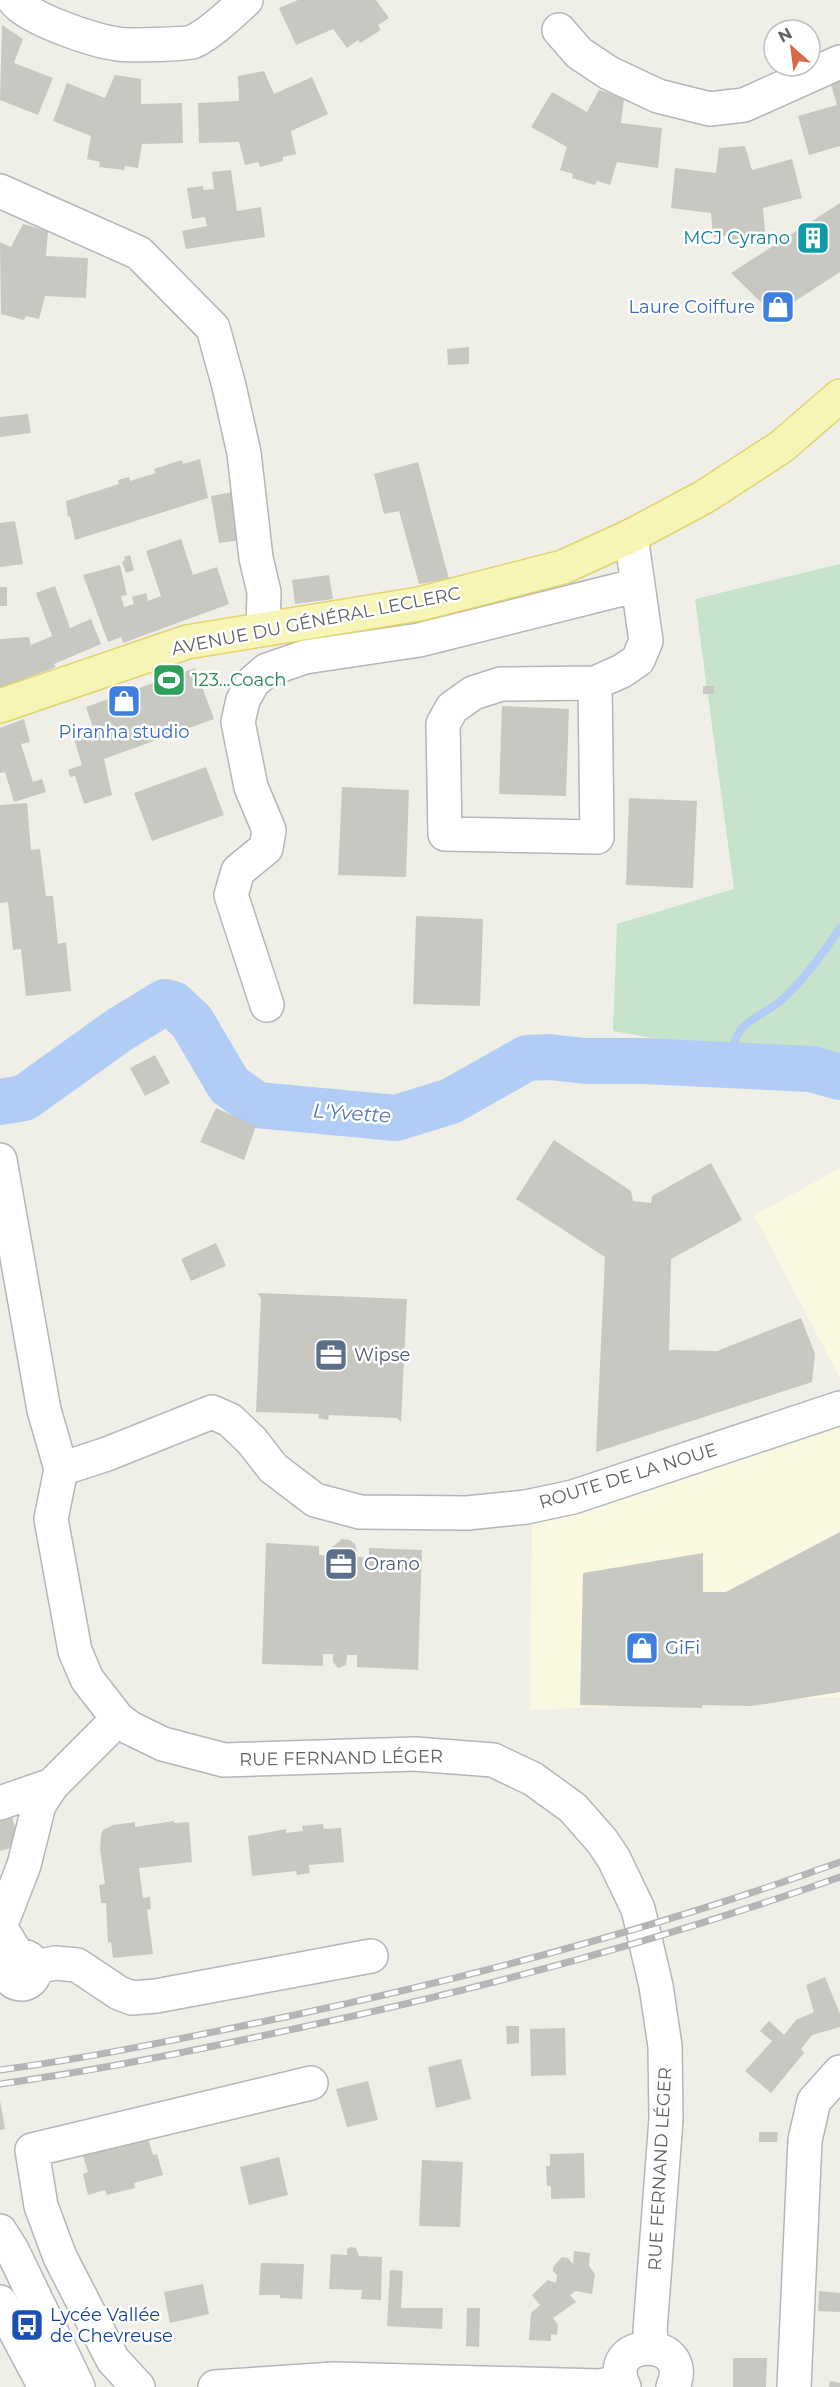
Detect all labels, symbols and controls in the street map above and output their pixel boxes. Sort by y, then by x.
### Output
north arrow [762,18,822,78]
text: N [775,24,795,47]
building icon: MCJ Cyrano [795,220,831,256]
place label: MCJ Cyrano [683,227,790,249]
shop icon: Laure Coiffure [760,289,796,325]
place label: Laure Coiffure [628,296,755,318]
street label: AVENUE DU GÉNÉRAL LECLERC [170,582,462,660]
sports icon: 123...Coach [151,662,187,698]
place label: 123...Coach [192,669,286,691]
shop icon: Piranha studio [106,683,142,719]
place label: Piranha studio [58,721,190,743]
water label: L'Yvette [312,1098,392,1128]
office icon: Wipse [313,1337,349,1373]
place label: Wipse [354,1344,411,1366]
street label: ROUTE DE LA NOUE [536,1438,720,1514]
office icon: Orano [323,1546,359,1582]
place label: Orano [364,1553,420,1575]
shop icon: GiFi [624,1630,660,1666]
place label: GiFi [665,1637,700,1659]
street label: RUE FERNAND LÉGER [239,1745,443,1771]
street label: RUE FERNAND LÉGER [644,2067,676,2271]
place label: Lycée Vallée de Chevreuse [50,2304,173,2347]
bus stop icon: Lycée Vallée de Chevreuse [9,2307,45,2343]

